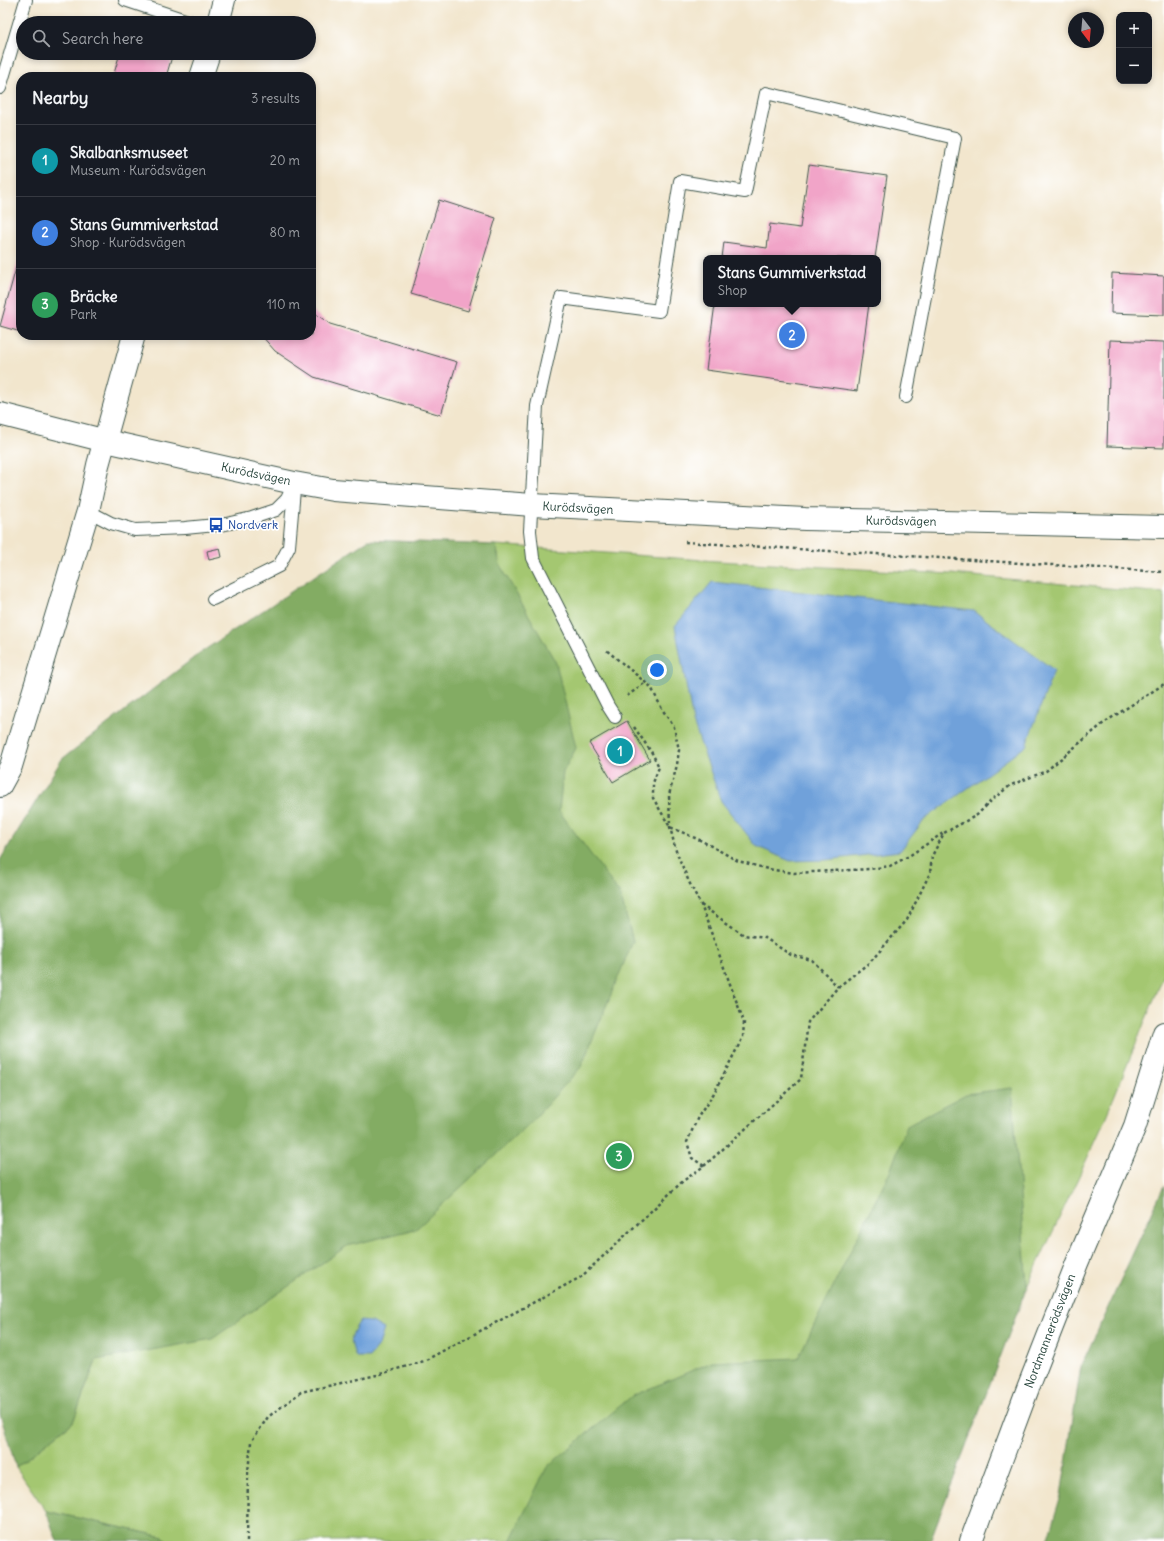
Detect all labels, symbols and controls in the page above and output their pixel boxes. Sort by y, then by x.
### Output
north arrow [1068,12,1104,48]
map controls [1116,12,1152,84]
button: + [1116,12,1152,48]
search box [16,16,316,60]
icon: search [30,27,52,49]
text: Search here [62,29,143,48]
button: − [1116,48,1152,84]
text: Nearby [32,87,88,109]
text: 3 results [251,90,300,107]
text: Skalbanksmuseet [70,143,188,162]
text: 1 [42,152,48,169]
text: 20 m [270,152,300,169]
text: Museum · Kurödsvägen [70,162,206,179]
text: Stans Gummiverkstad [70,215,218,234]
text: 2 [41,224,49,241]
text: 80 m [269,224,300,241]
text: Shop · Kurödsvägen [70,234,185,251]
popup [703,255,881,307]
text: Stans Gummiverkstad [718,263,866,282]
text: Shop [718,282,747,299]
text: Bräcke [70,287,118,306]
text: 3 [41,296,49,313]
text: 110 m [267,296,300,313]
text: Park [70,306,97,323]
pin: 2 [779,320,805,350]
street label: Kurödsvägen [220,459,292,488]
street label: Kurödsvägen [542,498,614,517]
street label: Kurödsvägen [865,512,937,529]
bus stop icon: Nordverk [207,516,225,534]
place label: Nordverk [228,517,278,532]
your location [647,660,667,680]
pin: 1 [607,736,633,766]
pin: 3 [606,1141,632,1171]
street label: Nordmannerödsvägen [1021,1272,1078,1390]

